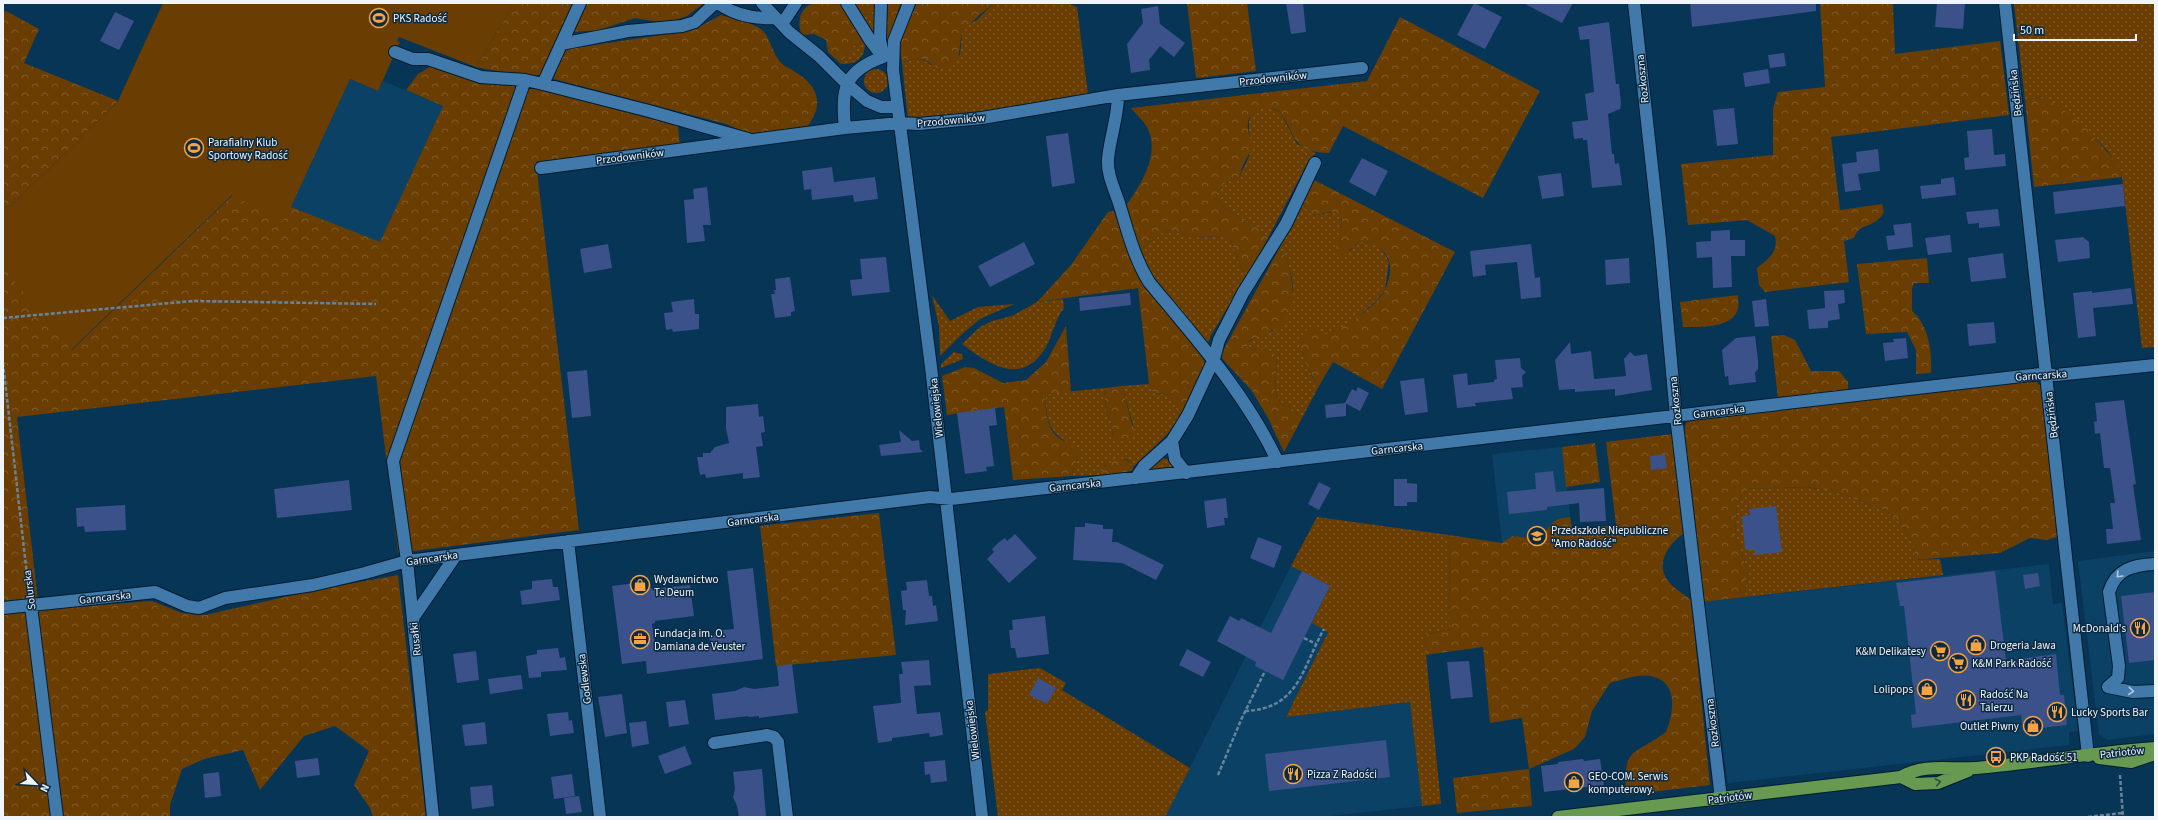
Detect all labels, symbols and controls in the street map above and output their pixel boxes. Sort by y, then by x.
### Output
sports icon: PKS Radość [368,7,390,29]
place label: PKS Radość [393,11,447,26]
scale bar [2014,16,2136,42]
text: 50 m [2020,22,2044,39]
street label: Rozkoszna [1632,54,1653,104]
street label: Przodowników [1238,67,1308,90]
street label: Będzińska [2006,69,2025,117]
street label: Przodowników [916,110,986,131]
place label: Parafialny Klub Sportowy Radość [208,135,288,163]
sports icon: Parafialny Klub Sportowy Radość [183,137,205,159]
street label: Przodowników [595,145,665,168]
street label: Garncarska [2015,366,2067,385]
street label: Rozkoszna [1665,376,1686,426]
street label: Wielowiejska [926,377,947,438]
street label: Będzińska [2041,391,2062,439]
street label: Garncarska [1692,401,1746,422]
street label: Garncarska [1370,438,1424,459]
street label: Garncarska [1048,475,1102,496]
street label: Garncarska [726,509,780,530]
place label: Przedszkole Niepubliczne "Amo Radość" [1551,523,1669,551]
school or university icon: Przedszkole Niepubliczne "Amo Radość" [1526,525,1548,547]
street label: Garncarska [405,547,459,570]
street label: Solurska [20,569,39,611]
one-way arrow [2116,570,2124,578]
place label: Wydawnictwo Te Deum [654,572,719,600]
shop icon: Wydawnictwo Te Deum [629,574,651,596]
street label: Garncarska [78,587,132,608]
restaurant icon: McDonald's [2129,617,2151,639]
street label: Rusałki [406,621,425,657]
place label: McDonald's [2073,621,2126,636]
place label: Fundacja im. O. Damiana de Veuster [654,626,746,654]
office icon: Fundacja im. O. Damiana de Veuster [629,628,651,650]
shop icon: Drogeria Jawa [1965,634,1987,656]
place label: Drogeria Jawa [1990,638,2056,653]
supermarket icon: K&M Delikatesy [1929,640,1951,662]
place label: K&M Delikatesy [1856,644,1926,659]
supermarket icon: K&M Park Radość [1947,652,1969,674]
street label: Godlewska [574,653,595,705]
place label: K&M Park Radość [1972,656,2051,671]
shop icon: Lolipops [1916,678,1938,700]
place label: Lolipops [1874,682,1913,697]
place label: Radość Na Talerzu [1980,687,2028,715]
one-way arrow [2128,687,2134,696]
restaurant icon: Radość Na Talerzu [1955,689,1977,711]
street label: Rozkoszna [1702,698,1723,748]
street label: Wielowiejska [961,699,984,761]
restaurant icon: Lucky Sports Bar [2046,701,2068,723]
place label: Lucky Sports Bar [2071,705,2148,720]
shop icon: Outlet Piwny [2022,715,2044,737]
place label: Outlet Piwny [1960,719,2019,734]
street label: Patriotów [2099,743,2145,762]
bus stop icon: PKP Radość 51 [1985,746,2007,768]
place label: PKP Radość 51 [2010,750,2078,765]
restaurant icon: Pizza Z Radości [1282,763,1304,785]
north arrow [16,764,56,804]
place label: Pizza Z Radości [1307,767,1377,782]
place label: GEO-COM. Serwis komputerowy. [1588,769,1668,797]
shop icon: GEO-COM. Serwis komputerowy. [1563,771,1585,793]
one-way arrow [1935,778,1941,786]
text: N [36,782,53,795]
street label: Patriotów [1707,787,1753,808]

